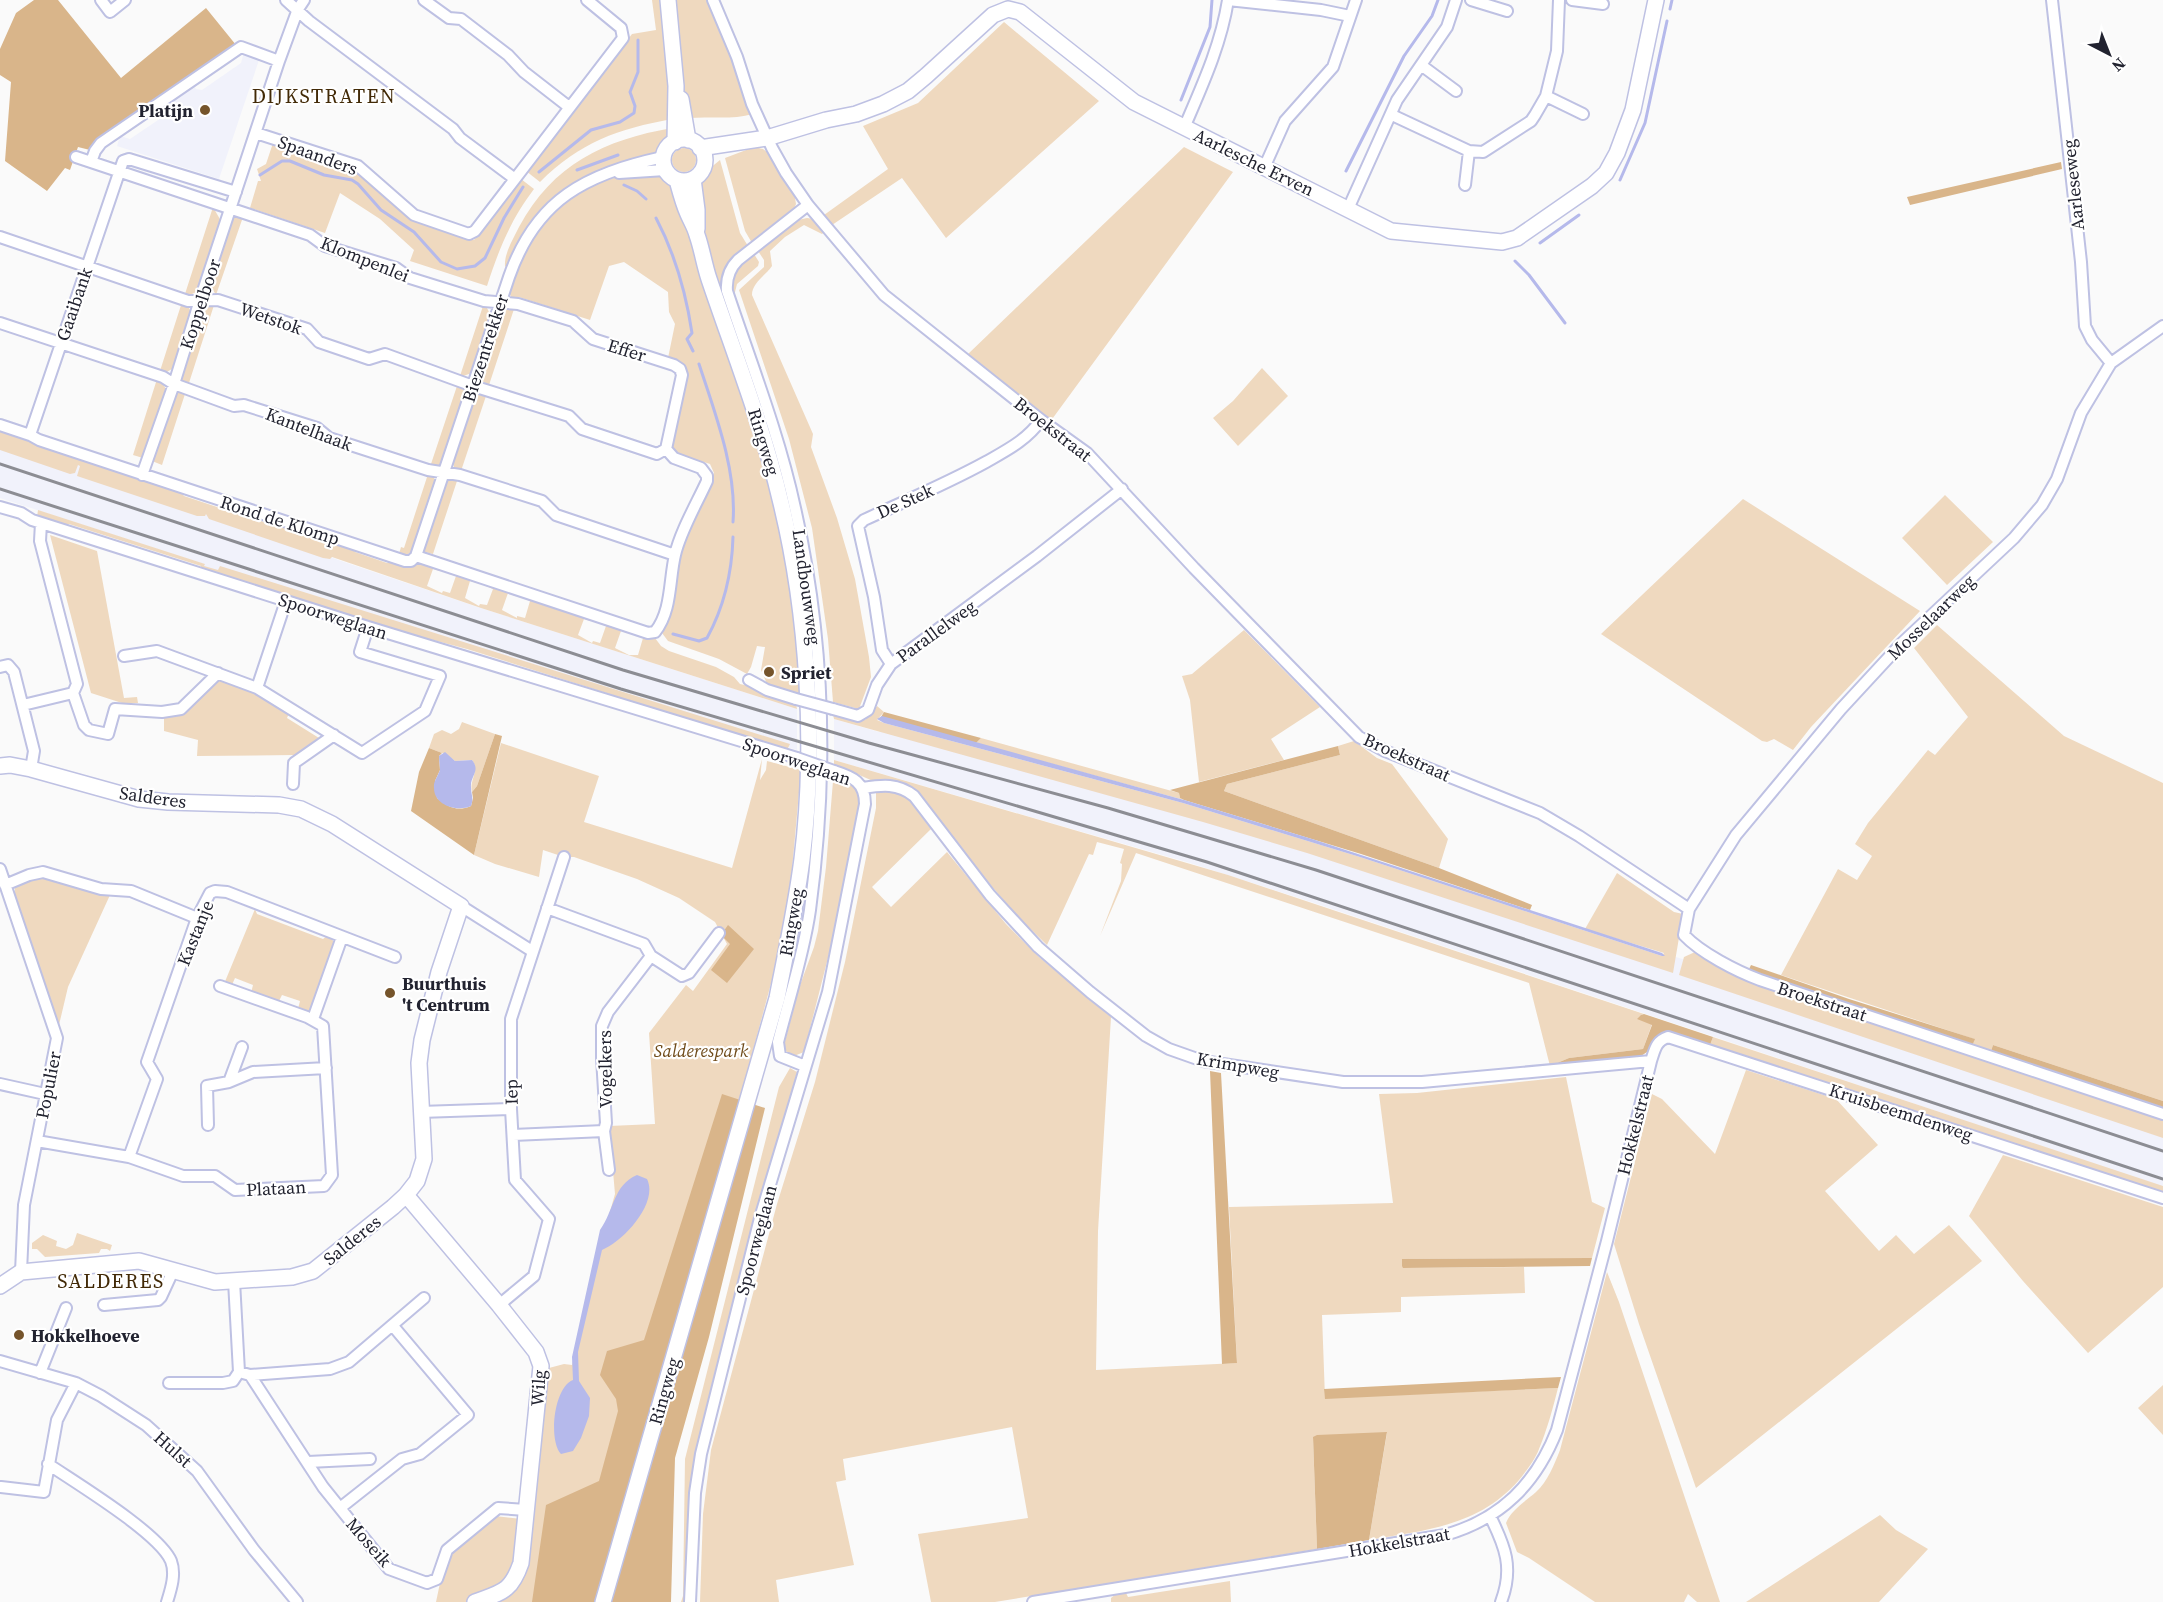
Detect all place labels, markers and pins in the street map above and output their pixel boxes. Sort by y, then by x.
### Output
place label: Platijn [138,98,193,123]
marker: Platijn [198,103,212,117]
place label: Spriet [781,660,832,685]
marker: Spriet [762,665,776,679]
place label: Buurthuis 't Centrum [402,971,490,1017]
marker: Buurthuis 't Centrum [383,986,397,1000]
place label: Hokkelhoeve [31,1323,140,1348]
marker: Hokkelhoeve [12,1328,26,1342]

